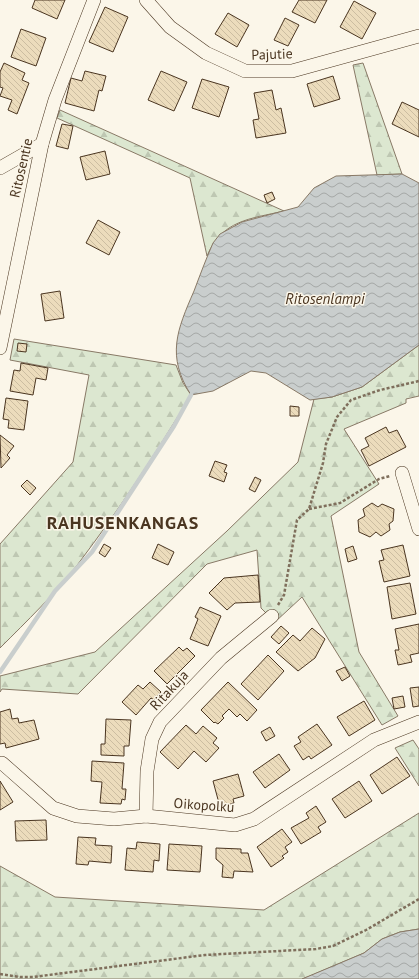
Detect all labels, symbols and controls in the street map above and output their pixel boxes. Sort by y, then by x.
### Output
street label: Pajutie [251,44,293,64]
street label: Ritosentie [5,137,37,199]
water label: Ritosenlampi [285,289,366,308]
district label: RAHUSENKANGAS [47,511,199,534]
street label: Ritakuja [146,666,192,714]
street label: Oikopolku [173,794,235,816]

